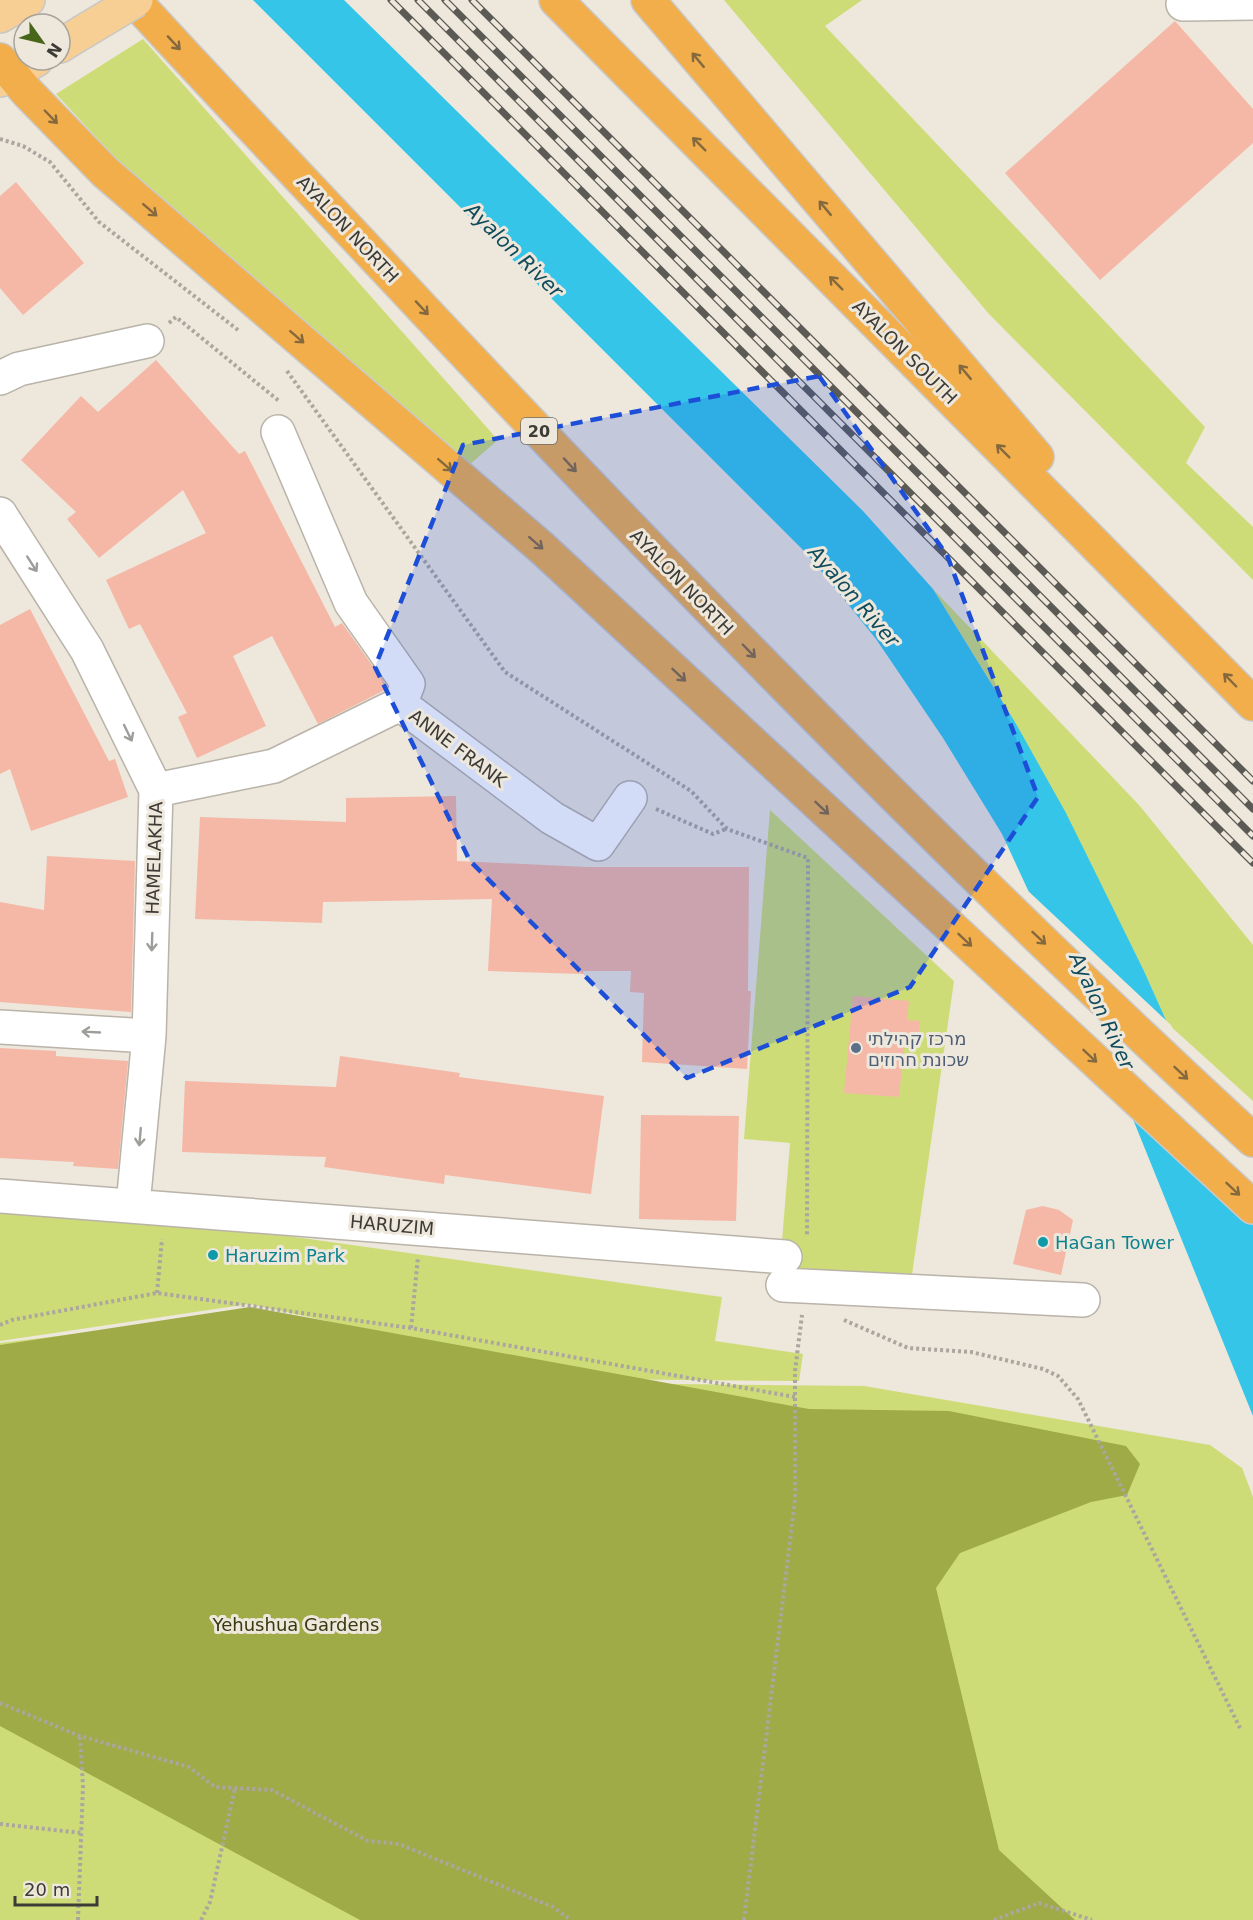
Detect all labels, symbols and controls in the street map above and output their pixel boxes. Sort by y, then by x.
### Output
north arrow [12,12,72,72]
one-way arrow [167,35,181,50]
text: N [42,39,66,61]
one-way arrow [692,52,705,68]
one-way arrow [44,109,58,124]
one-way arrow [692,137,707,152]
street label: AYALON NORTH [293,171,403,287]
water label: Ayalon River [459,196,569,304]
one-way arrow [818,201,832,216]
one-way arrow [142,203,157,217]
one-way arrow [829,275,844,290]
street label: AYALON SOUTH [848,295,962,409]
one-way arrow [415,300,430,315]
one-way arrow [289,330,305,344]
one-way arrow [958,365,972,380]
road number: 20 [521,418,557,444]
one-way arrow [996,444,1011,459]
one-way arrow [563,457,577,472]
one-way arrow [437,458,452,472]
street label: AYALON NORTH [626,525,738,639]
one-way arrow [528,536,543,550]
water label: Ayalon River [802,539,906,653]
one-way arrow [26,555,38,572]
one-way arrow [742,643,757,658]
one-way arrow [672,668,687,682]
one-way arrow [1223,673,1237,688]
street label: ANNE FRANK [405,705,512,792]
one-way arrow [122,724,134,742]
street label: HAMELAKHA [142,800,166,915]
one-way arrow [815,801,830,815]
one-way arrow [1032,931,1047,946]
one-way arrow [146,932,157,952]
one-way arrow [958,933,973,947]
water label: Ayalon River [1064,947,1140,1075]
one-way arrow [81,1027,101,1038]
place label: מרכז קהילתי שכונת חרוזים [868,1028,969,1070]
marker: מרכז קהילתי שכונת חרוזים [849,1041,863,1055]
one-way arrow [1083,1049,1098,1063]
one-way arrow [1173,1065,1188,1079]
one-way arrow [134,1126,145,1146]
one-way arrow [1226,1181,1241,1196]
street label: HARUZIM [349,1211,435,1239]
place label: HaGan Tower [1055,1232,1174,1253]
marker: HaGan Tower [1036,1235,1050,1249]
place label: Haruzim Park [225,1245,346,1266]
marker: Haruzim Park [206,1248,220,1262]
park label: Yehushua Gardens [212,1614,379,1635]
scale bar [15,1869,98,1907]
text: 20 m [24,1879,70,1900]

